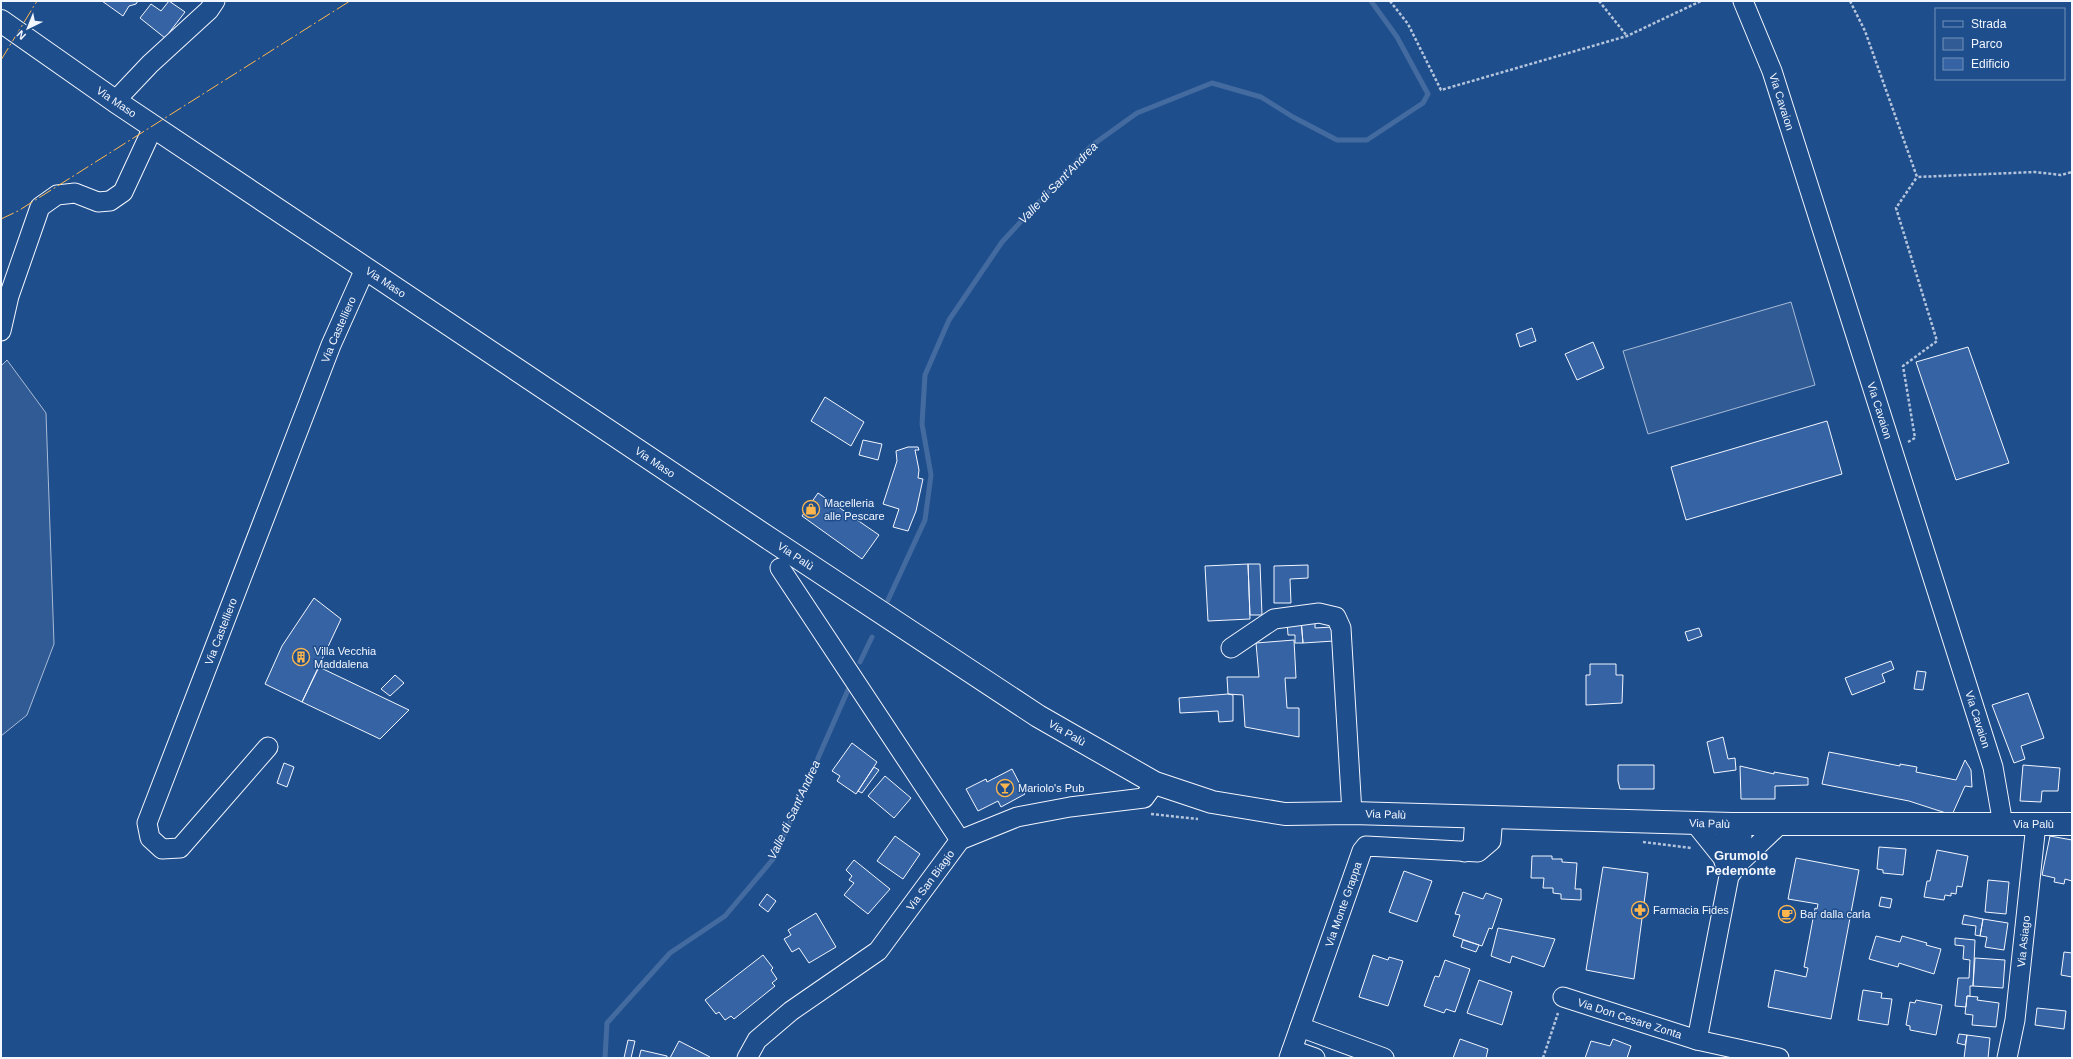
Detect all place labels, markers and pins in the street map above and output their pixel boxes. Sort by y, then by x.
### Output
place label: Macelleria alle Pescare [824,497,885,522]
shop icon: Macelleria alle Pescare [801,499,821,519]
place label: Villa Vecchia Maddalena [314,645,377,670]
building icon: Villa Vecchia Maddalena [291,647,311,667]
bar icon: Mariolo's Pub [995,778,1015,798]
place label: Mariolo's Pub [1018,782,1084,794]
pharmacy icon: Farmacia Fides [1630,900,1650,920]
place label: Farmacia Fides [1653,904,1729,916]
cafe icon: Bar dalla carla [1777,904,1797,924]
place label: Bar dalla carla [1800,908,1871,920]

